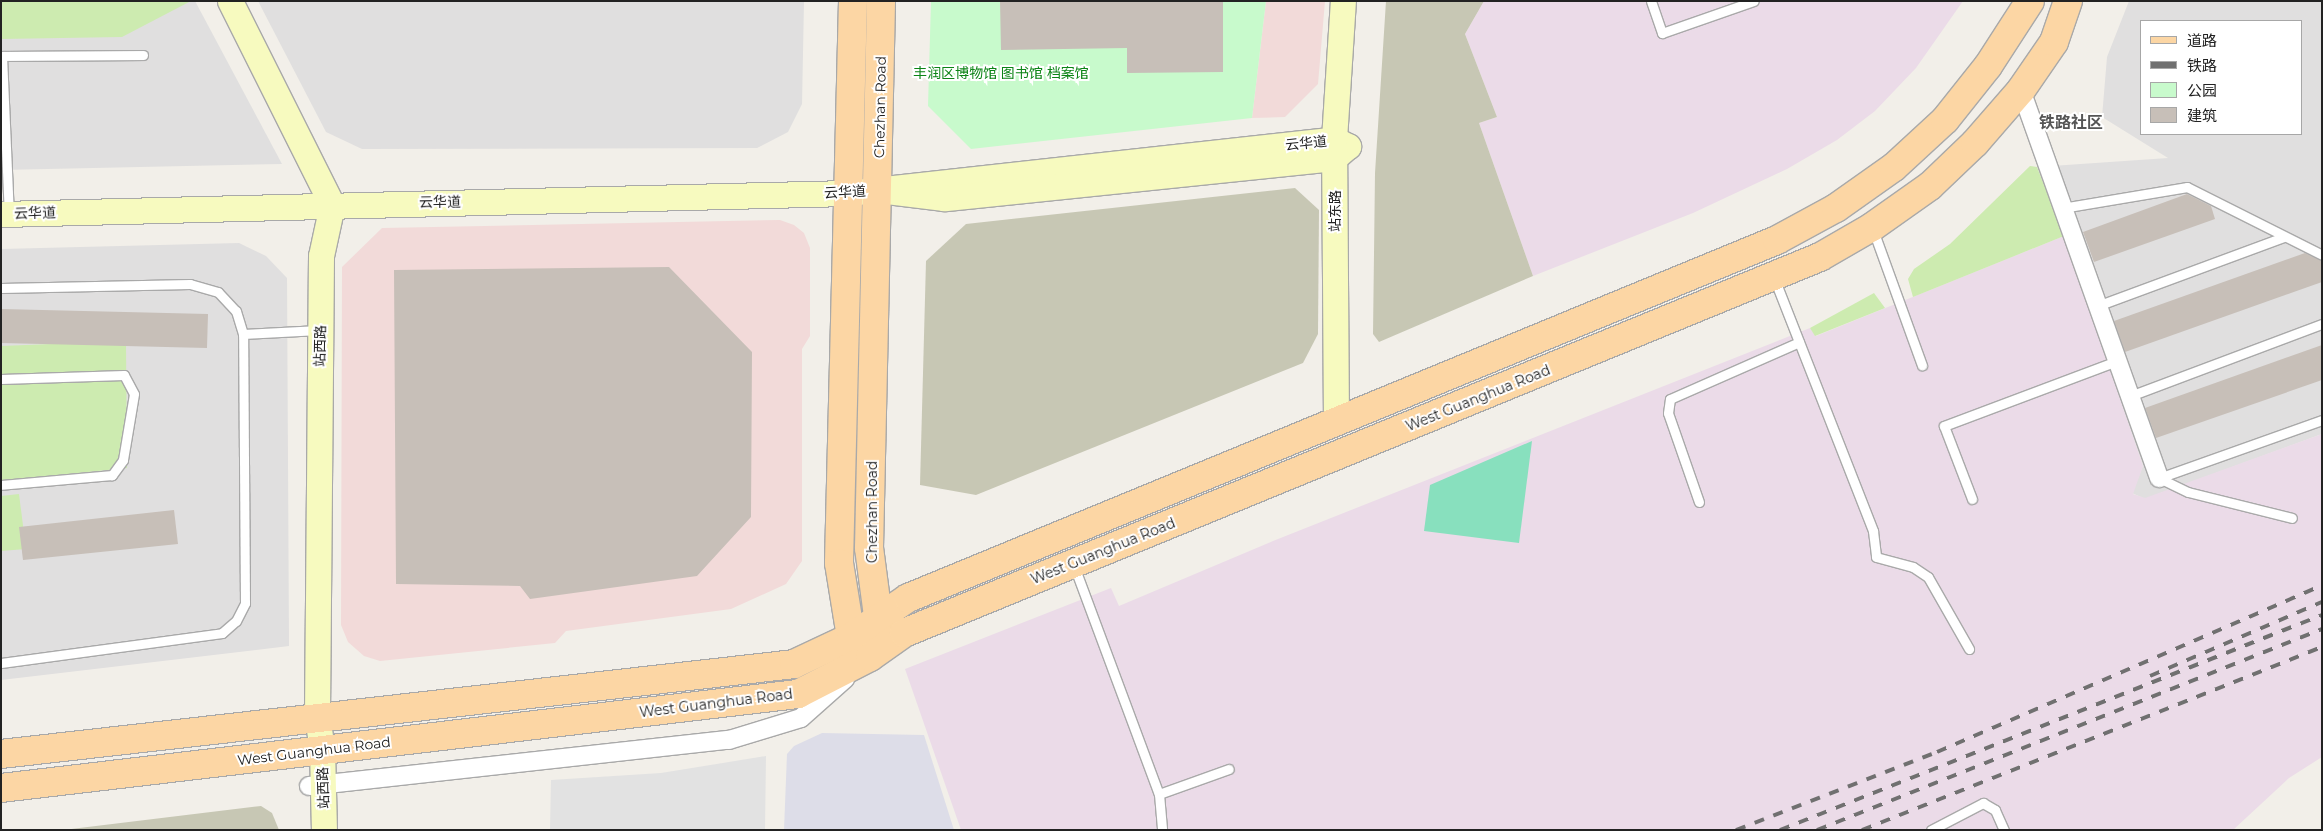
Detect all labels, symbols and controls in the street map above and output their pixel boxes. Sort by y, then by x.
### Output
legend [2140,20,2303,135]
text: 道路 [2187,31,2217,50]
street label: Chezhan Road [871,56,889,158]
text: 铁路 [2187,56,2217,75]
park label: 丰润区博物馆 图书馆 档案馆 [913,65,1089,81]
text: 公园 [2187,81,2217,100]
text: 建筑 [2187,106,2217,125]
district label: 铁路社区 [2039,113,2103,133]
street label: 云华道 [1284,132,1328,154]
street label: 云华道 [824,183,866,201]
street label: 站东路 [1327,190,1343,232]
street label: 云华道 [419,193,461,211]
street label: 云华道 [14,204,56,222]
street label: 站西路 [311,325,329,367]
street label: West Guanghua Road [1403,361,1553,435]
street label: Chezhan Road [864,461,880,563]
street label: West Guanghua Road [1028,514,1178,588]
street label: West Guanghua Road [638,685,794,721]
street label: West Guanghua Road [236,733,392,769]
street label: 站西路 [314,767,332,809]

